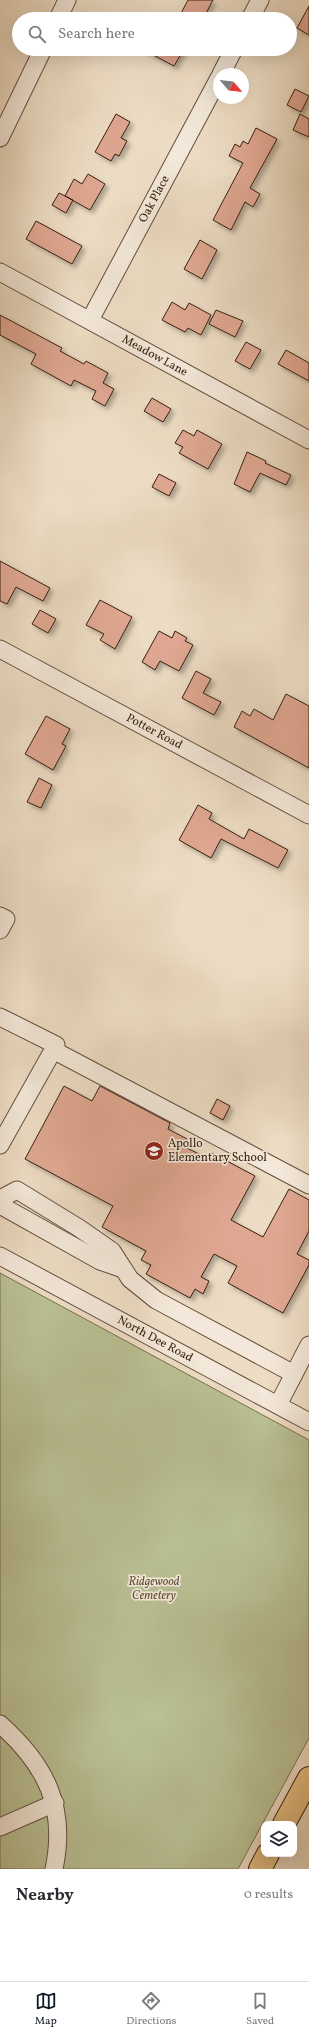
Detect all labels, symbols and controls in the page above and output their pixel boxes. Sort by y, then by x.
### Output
search box [12,12,297,56]
icon: search [26,23,48,45]
text: Search here [58,24,135,45]
north arrow [213,68,249,104]
street label: Oak Place [135,172,174,226]
street label: Meadow Lane [119,332,191,381]
street label: Potter Road [123,710,185,754]
place label: Apollo Elementary School [168,1136,267,1166]
school or university icon: Apollo Elementary School [143,1140,165,1162]
street label: North Dee Road [114,1312,196,1366]
park label: Ridgewood Cemetery [129,1574,180,1604]
map controls [261,1821,297,1857]
button: layers [261,1821,297,1857]
text: Nearby [16,1884,74,1907]
text: 0 results [244,1886,293,1904]
tab: Map [35,1990,57,2029]
tab: Directions [126,1990,177,2029]
tab: Saved [246,1990,274,2029]

